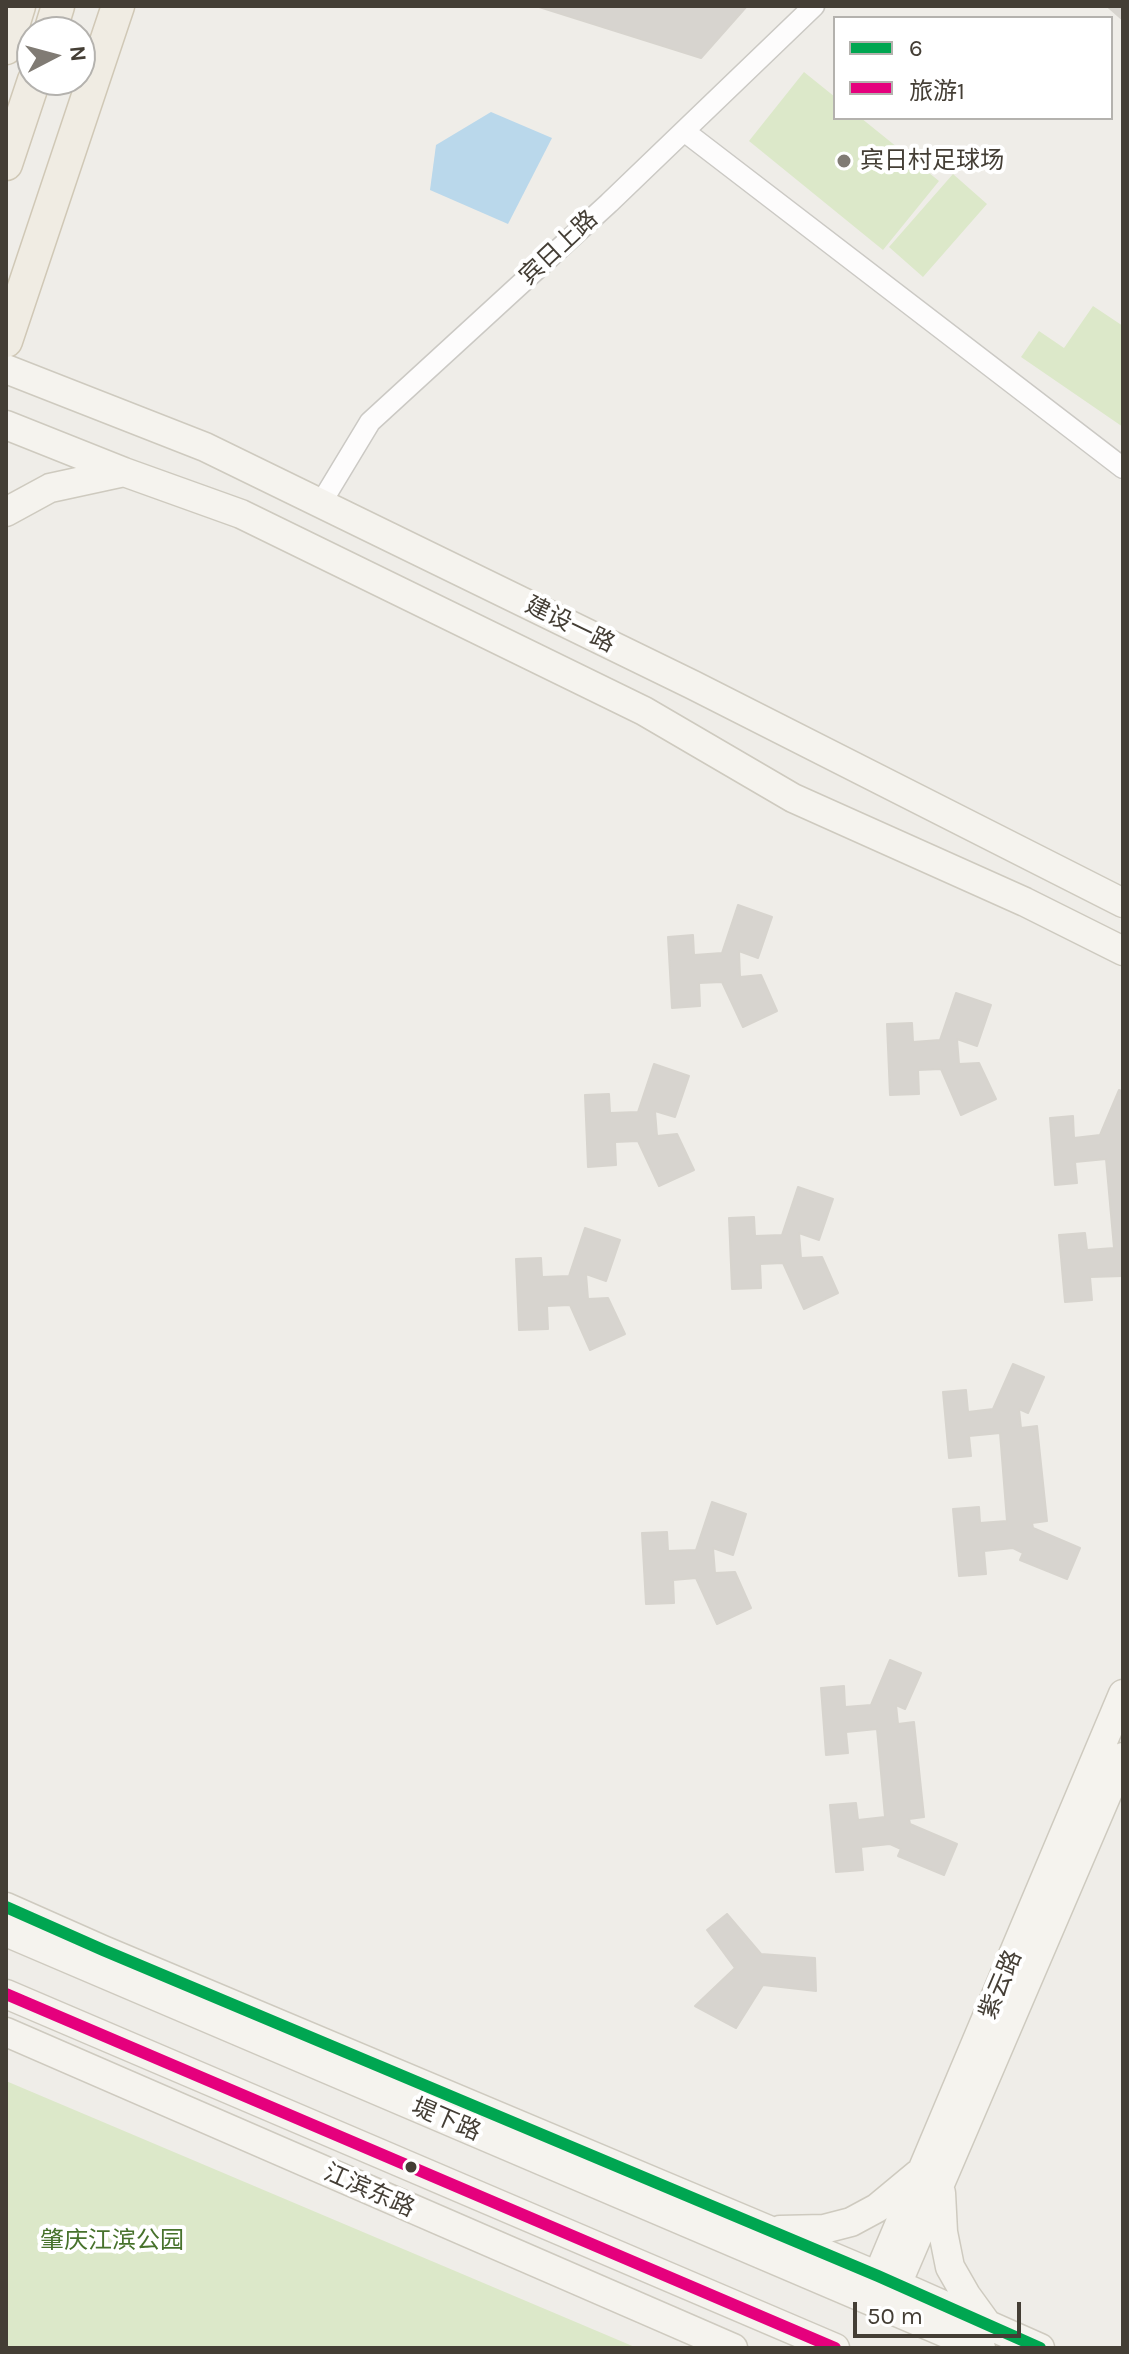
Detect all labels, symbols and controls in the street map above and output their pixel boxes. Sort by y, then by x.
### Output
north arrow [16,16,96,96]
legend [833,16,1113,120]
text: 6 [909,34,923,62]
text: N [64,44,92,63]
text: 旅游1 [909,77,965,105]
place label: 宾日村足球场 [860,147,1004,175]
marker: 宾日村足球场 [835,152,853,170]
street label: 宾日上路 [514,205,604,291]
street label: 建设一路 [521,591,619,659]
street label: 紫云路 [974,1946,1028,2024]
street label: 堤下路 [407,2093,485,2147]
street label: 江滨东路 [319,2158,419,2224]
unlabelled marker [403,2159,419,2175]
park label: 肇庆江滨公园 [40,2227,184,2255]
scale bar [857,2286,1025,2336]
text: 50 m [867,2302,923,2330]

